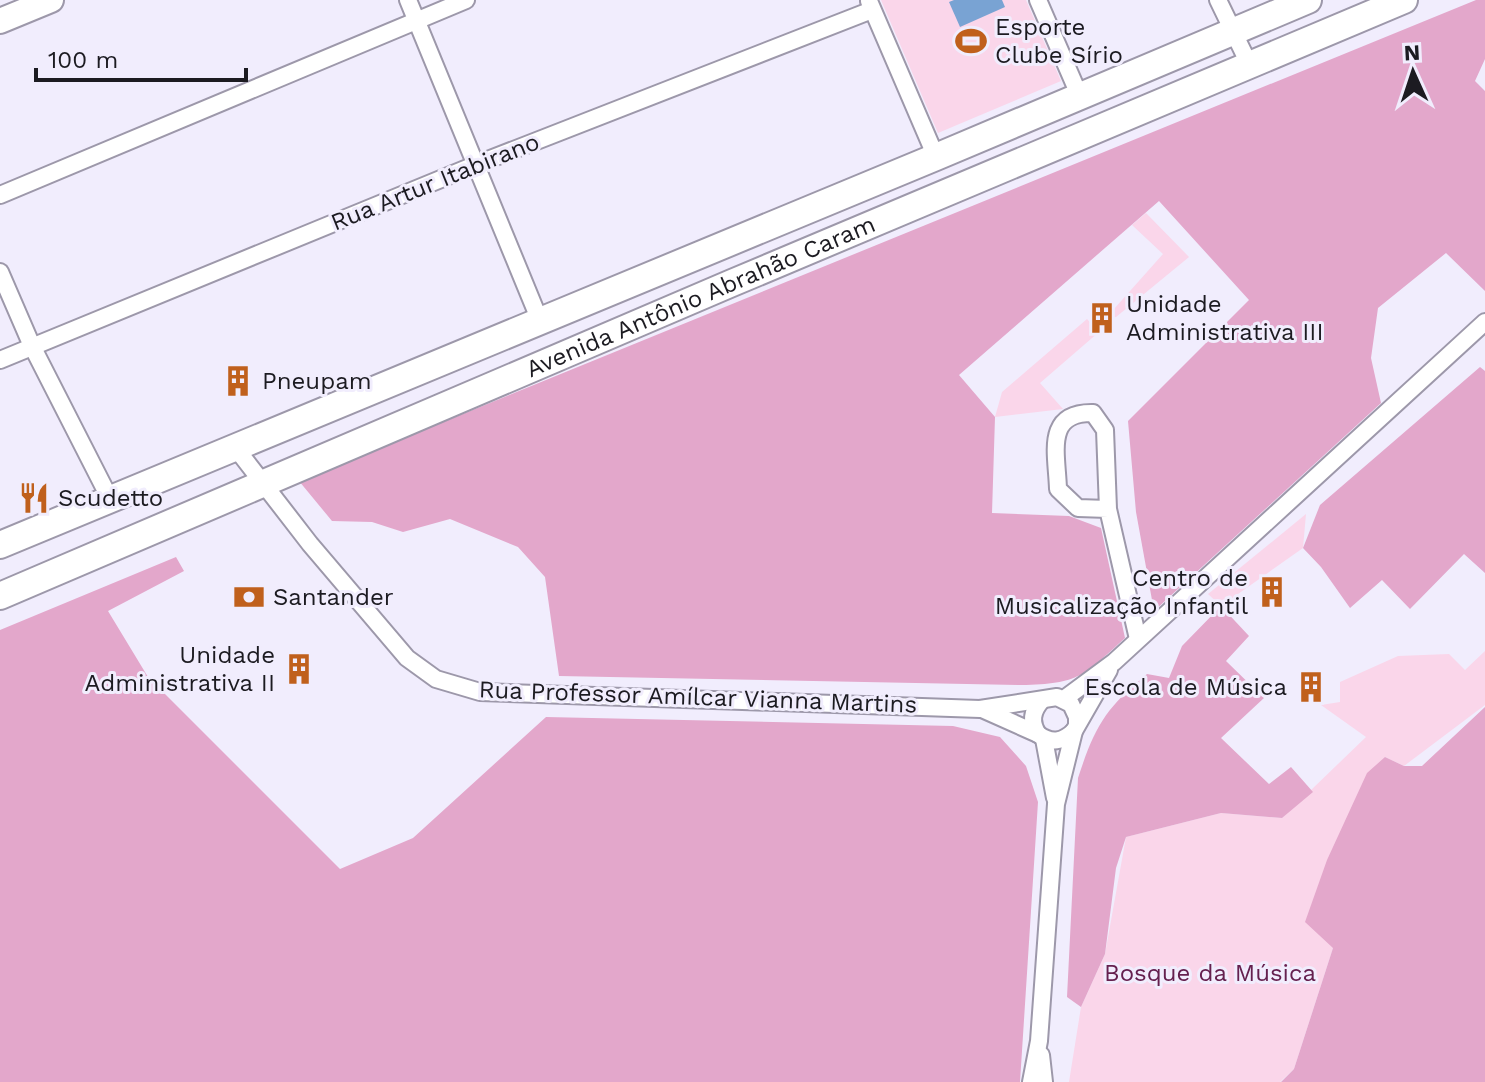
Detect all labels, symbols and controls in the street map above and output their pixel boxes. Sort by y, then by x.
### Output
place label: Esporte Clube Sírio [995,13,1123,69]
sports icon: Esporte Clube Sírio [954,24,988,58]
scale bar [36,32,246,82]
north arrow [1373,32,1453,112]
text: N [1403,40,1421,65]
text: 100 m [48,46,118,74]
street label: Rua Artur Itabirano [327,127,543,237]
street label: Avenida Antônio Abrahão Caram [522,210,880,383]
place label: Unidade Administrativa III [1126,290,1324,346]
building icon: Unidade Administrativa III [1085,301,1119,335]
building icon: Pneupam [221,364,255,398]
place label: Pneupam [262,367,372,395]
restaurant icon: Scudetto [17,481,51,515]
place label: Scudetto [58,484,163,512]
place label: Centro de Musicalização Infantil [995,564,1249,620]
building icon: Centro de Musicalização Infantil [1255,575,1289,609]
bank icon: Santander [232,580,266,614]
place label: Santander [273,583,394,611]
place label: Unidade Administrativa II [85,641,275,697]
building icon: Unidade Administrativa II [282,652,316,686]
building icon: Escola de Música [1294,670,1328,704]
place label: Escola de Música [1084,673,1287,701]
street label: Rua Professor Amílcar Vianna Martins [478,675,918,719]
park label: Bosque da Música [1104,959,1316,987]

